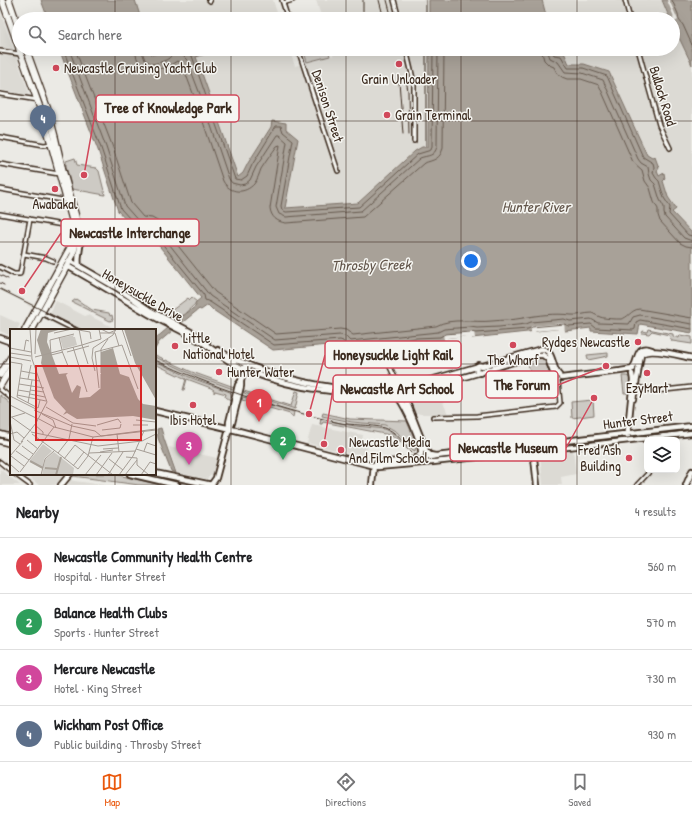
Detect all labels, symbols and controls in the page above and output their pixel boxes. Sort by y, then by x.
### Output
search box [12,12,680,56]
icon: search [26,23,48,45]
text: Search here [58,24,122,45]
place label: Newcastle Cruising Yacht Club [64,58,217,78]
marker: Grain Unloader [394,59,404,69]
marker: Newcastle Cruising Yacht Club [51,63,61,73]
street label: Bullock Road [645,64,682,129]
street label: Denison Street [308,67,349,145]
place label: Grain Unloader [361,69,437,88]
callout: Tree of Knowledge Park [96,95,239,122]
text: Tree of Knowledge Park [103,97,233,119]
pin: 4 [30,105,56,138]
place label: Grain Terminal [395,105,471,124]
marker: Grain Terminal [382,110,392,120]
marker: Awabakal [50,184,60,194]
place label: Awabakal [32,194,78,213]
water label: Hunter River [502,196,572,217]
callout: Newcastle Interchange [61,219,199,246]
text: Newcastle Interchange [69,222,191,244]
your location [461,251,481,271]
water label: Throsby Creek [331,253,412,276]
street label: Honeysuckle Drive [99,264,188,327]
place label: Little National Hotel [183,328,255,363]
inset map [10,329,156,475]
place label: Rydges Newcastle [542,332,630,352]
marker: Rydges Newcastle [633,337,643,347]
marker: The Wharf [508,340,518,350]
marker: Little National Hotel [170,341,180,351]
callout: Honeysuckle Light Rail [325,341,461,368]
text: Honeysuckle Light Rail [333,344,454,366]
place label: The Wharf [487,350,539,369]
place label: Hunter Water [227,362,295,381]
marker: Hunter Water [214,367,224,377]
marker: EzyMart [642,368,652,378]
callout: The Forum [486,371,558,398]
text: The Forum [493,374,550,395]
callout: Newcastle Art School [333,375,462,402]
text: Newcastle Art School [340,378,455,399]
place label: EzyMart [626,378,668,398]
pin: 1 [246,389,272,422]
marker: Ibis Hotel [188,400,198,410]
street label: Hunter Street [602,406,674,433]
place label: Ibis Hotel [169,410,217,429]
pin: 2 [270,427,296,460]
pin: 3 [176,432,202,465]
place label: Newcastle Media And Film School [349,432,431,467]
callout: Newcastle Museum [450,434,566,461]
text: Newcastle Museum [458,437,558,458]
map controls [644,437,680,473]
button: layers [644,437,680,473]
place label: Fred Ash Building [577,440,621,476]
marker: Newcastle Media And Film School [336,445,346,455]
marker: Fred Ash Building [624,453,634,463]
text: Nearby [16,500,59,523]
text: 4 results [635,502,676,520]
text: Newcastle Community Health Centre [54,546,252,567]
text: 1 [27,557,31,575]
text: 560 m [648,557,676,575]
text: Hospital · Hunter Street [54,567,165,585]
text: Balance Health Clubs [54,602,167,623]
text: 2 [26,613,32,631]
text: 570 m [646,613,676,631]
text: Sports · Hunter Street [54,623,159,641]
text: Mercure Newcastle [54,658,155,679]
text: 3 [26,669,32,687]
text: 730 m [646,669,676,687]
text: Hotel · King Street [54,679,142,697]
text: Wickham Post Office [54,714,164,735]
text: 4 [27,725,31,743]
text: 930 m [648,725,676,743]
text: Public building · Throsby Street [54,735,201,753]
tab: Map [101,771,123,809]
tab: Directions [326,771,366,809]
tab: Saved [568,771,591,809]

